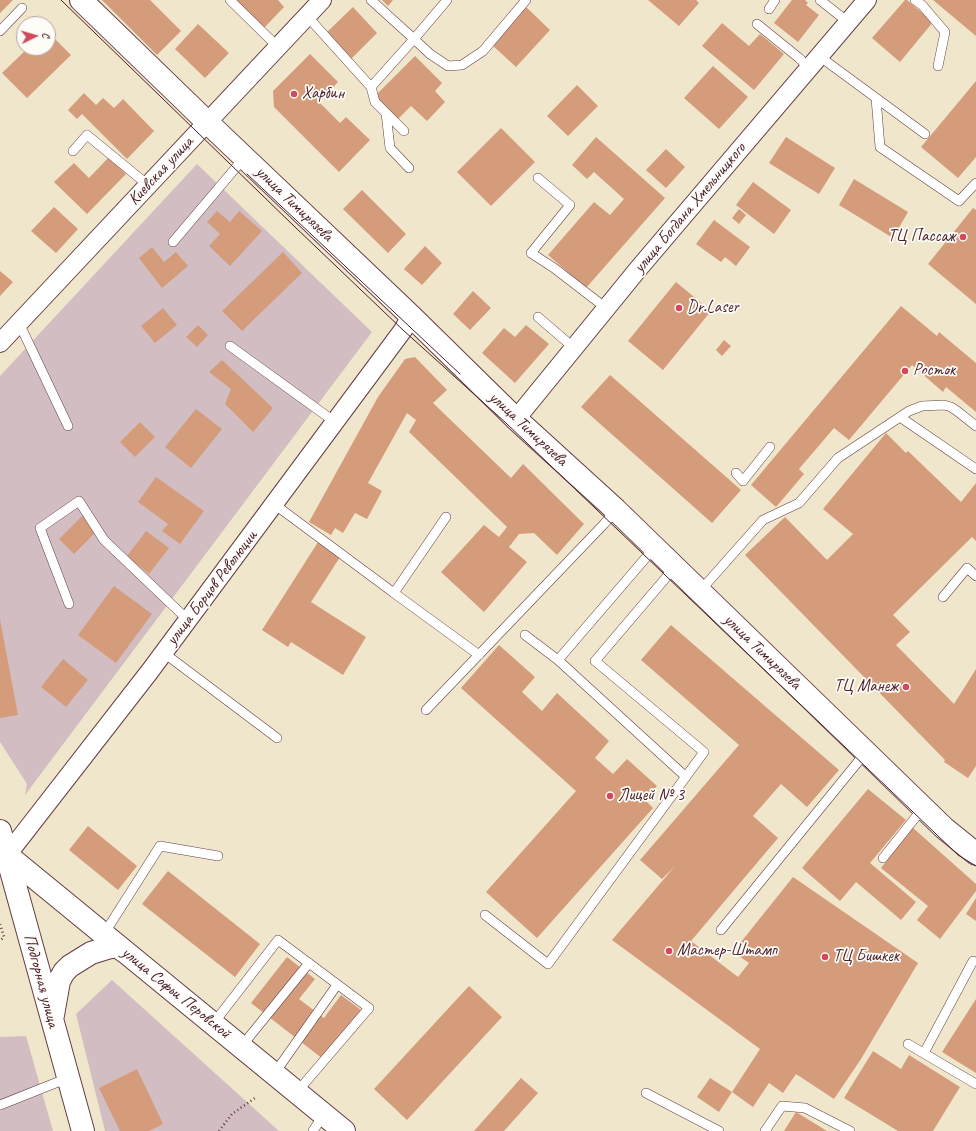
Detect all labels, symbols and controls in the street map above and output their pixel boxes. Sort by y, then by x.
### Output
north arrow [16,16,56,56]
text: С [40,32,54,38]
place label: Харбин [302,84,344,104]
marker: Харбин [289,89,299,99]
street label: Киевская улица [124,132,198,210]
street label: улица Богдана Хмельницкого [630,139,750,277]
street label: улица Тимирязева [251,162,337,246]
place label: ТЦ Пассаж [888,227,955,247]
marker: ТЦ Пассаж [958,232,968,242]
place label: Dr.Laser [687,298,739,318]
marker: Dr.Laser [674,303,684,313]
place label: Росток [913,361,955,381]
marker: Росток [900,366,910,376]
street label: улица Тимирязева [484,387,572,471]
street label: улица Борцов Революции [162,527,262,649]
street label: улица Тимирязева [719,610,805,694]
place label: ТЦ Манеж [834,677,898,697]
marker: ТЦ Манеж [901,682,911,692]
place label: Лицей № 3 [618,786,684,806]
marker: Лицей № 3 [605,791,615,801]
street label: Подгорная улица [19,932,63,1030]
place label: Мастер-Штамп [677,941,777,961]
street label: улица Софьи Перовской [117,943,235,1043]
marker: Мастер-Штамп [664,946,674,956]
place label: ТЦ Бишкек [833,947,899,967]
marker: ТЦ Бишкек [820,952,830,962]

